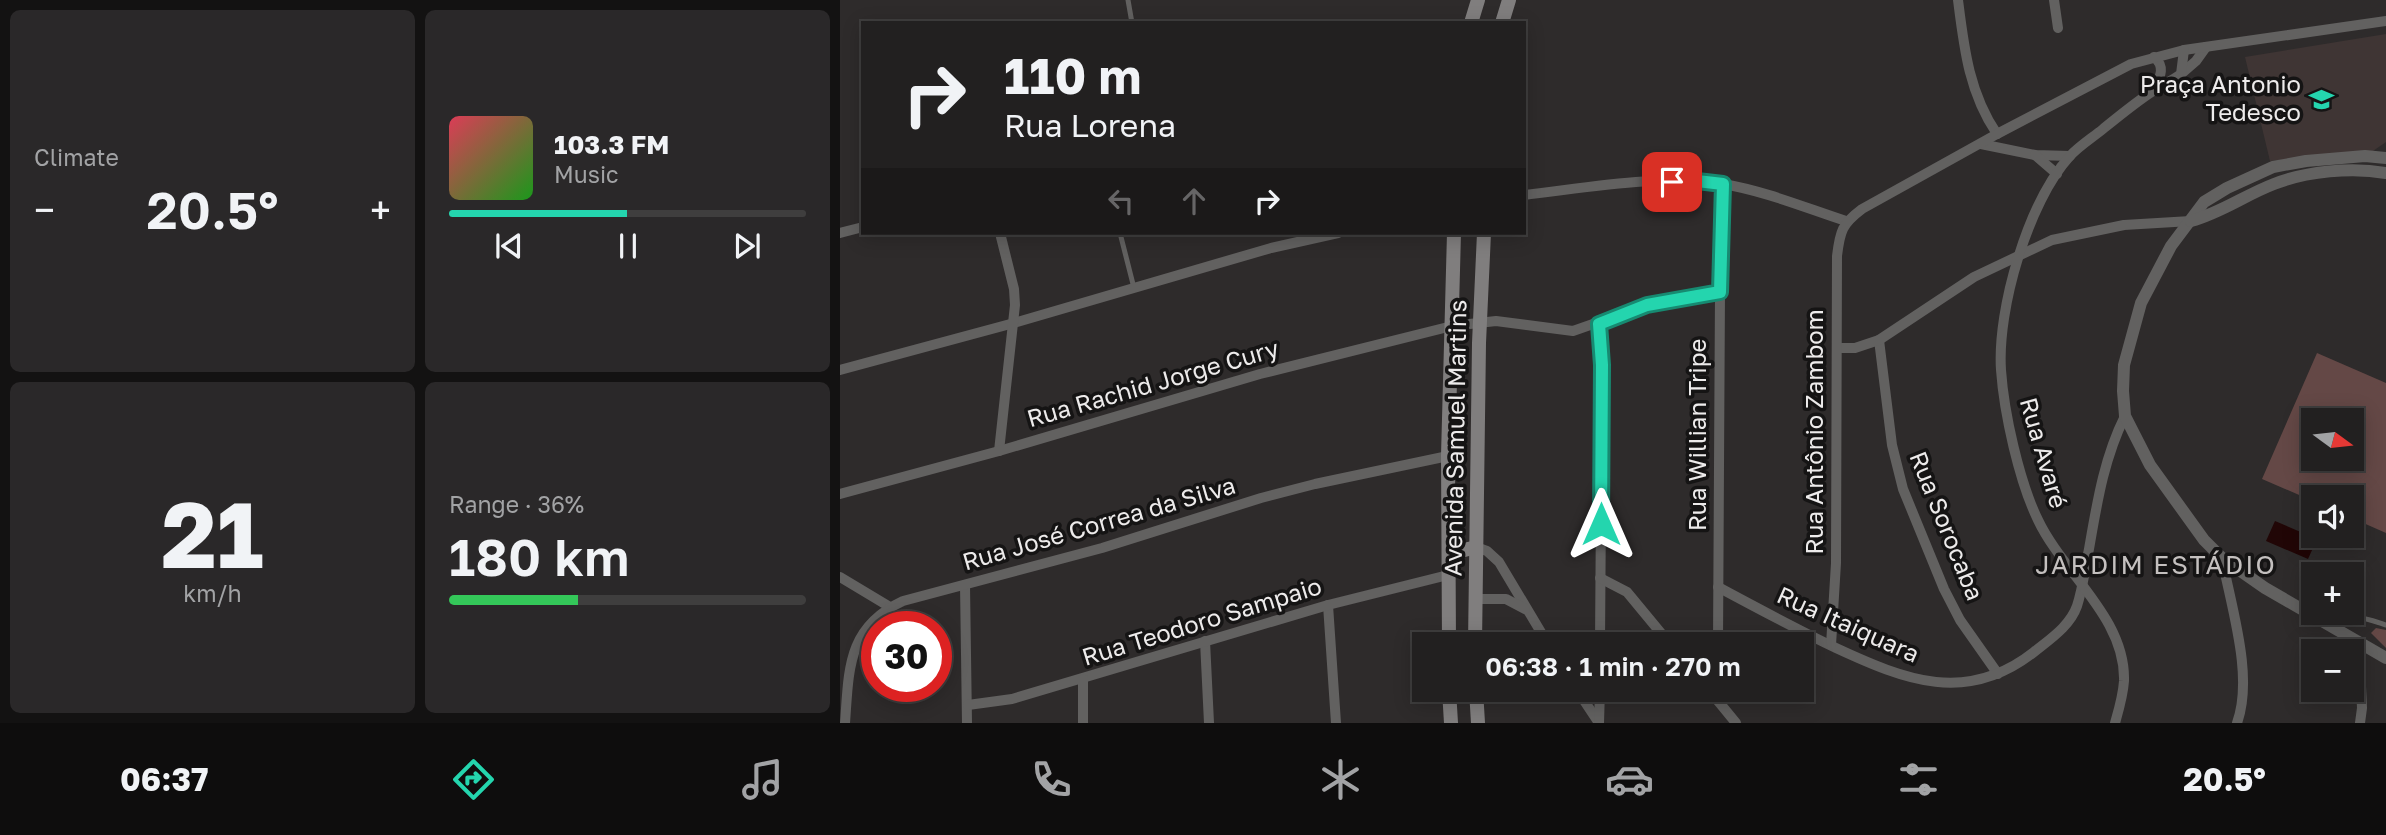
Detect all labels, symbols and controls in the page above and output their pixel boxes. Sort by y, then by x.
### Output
text: 110 m [1004,46,1141,105]
icon: right [889,49,980,140]
place label: Praça Antonio Tedesco [2140,69,2301,126]
school or university icon: Praça Antonio Tedesco [2307,85,2335,113]
text: Rua Lorena [1004,106,1176,144]
text: 103.3 FM [554,129,669,160]
text: Climate [34,143,119,171]
pin [1642,152,1702,212]
text: Music [554,160,619,188]
icon: arrive [1653,163,1691,201]
text: 20.5° [147,178,278,240]
icon: left [1102,182,1140,220]
icon: ahead [1175,182,1213,220]
icon: right [1248,182,1286,220]
text: − [34,187,55,232]
text: + [370,187,391,232]
icon: previous [490,227,528,265]
icon: pause [609,227,647,265]
icon: next [728,227,766,265]
street label: Avenida Samuel Martins [1438,299,1471,577]
street label: Rua Antônio Zambom [1799,309,1828,555]
street label: Rua Rachid Jorge Cury [1023,333,1282,432]
street label: Rua Willian Tripe [1682,339,1711,531]
street label: Rua Avaré [2015,394,2074,511]
north arrow [2301,408,2364,471]
map controls [2301,408,2364,702]
street label: Rua Sorocaba [1904,447,1990,604]
street label: Rua José Correa da Silva [959,470,1238,575]
text: 21 [161,479,264,588]
button: sound [2301,485,2364,548]
position arrow [1564,487,1638,561]
text: Range · 36% [449,490,584,518]
text: 180 km [449,525,630,587]
district label: JARDIM ESTÁDIO [2035,549,2277,580]
button: + [2301,562,2364,625]
street label: Rua Teodoro Sampaio [1078,570,1325,671]
text: km/h [183,579,242,607]
street label: Rua Itaiquara [1773,579,1924,668]
speed limit sign: 30 [861,611,952,702]
button: − [2301,639,2364,702]
text: 06:38 · 1 min · 270 m [1485,651,1741,682]
icon: directions [449,755,498,804]
icon: music [738,755,787,804]
icon: phone [1027,755,1076,804]
icon: climate [1316,755,1365,804]
icon: car [1605,755,1654,804]
icon: filters [1894,755,1943,804]
text: 06:37 [120,760,208,798]
text: 20.5° [2183,760,2266,798]

